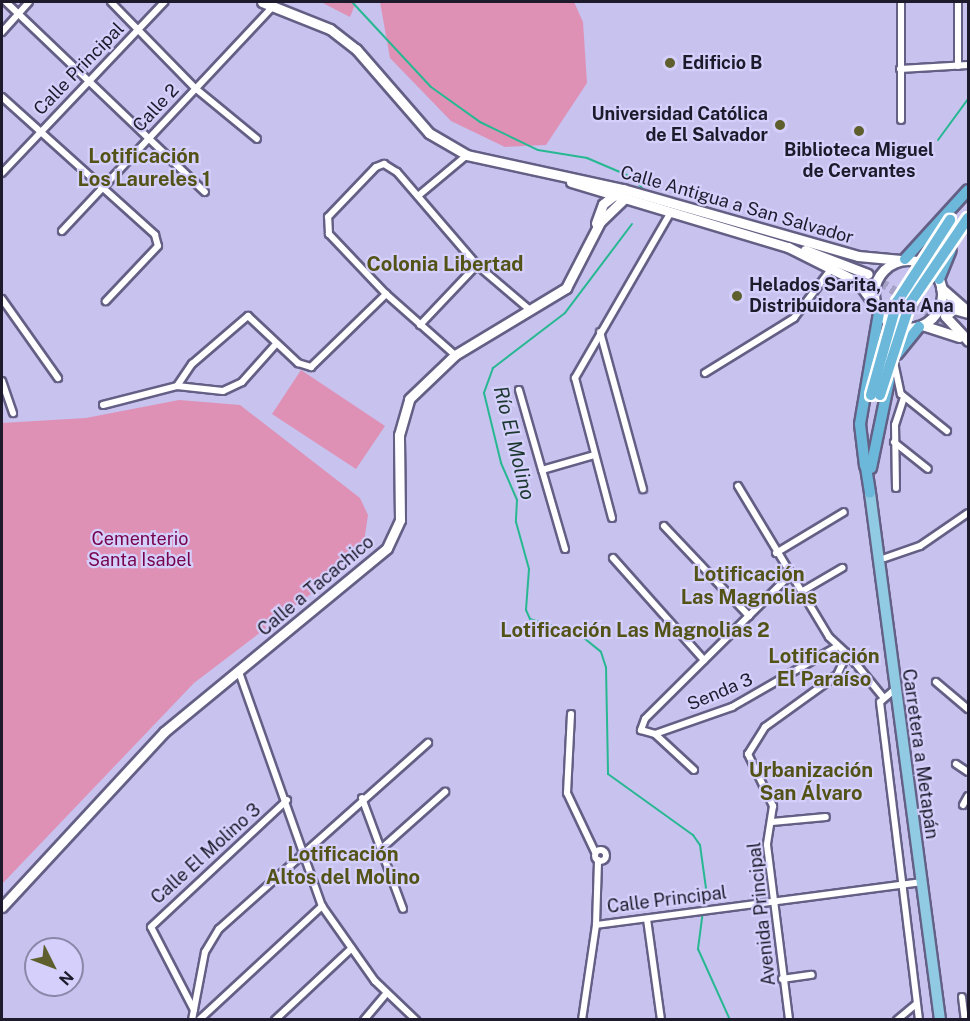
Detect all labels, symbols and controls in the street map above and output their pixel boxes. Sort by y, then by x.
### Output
street label: Calle Principal [29,18,129,120]
place label: Edificio B [682,52,762,74]
marker: Edificio B [663,56,677,70]
street label: Calle 2 [128,80,184,136]
place label: Universidad Católica de El Salvador [591,104,768,146]
marker: Universidad Católica de El Salvador [773,118,787,132]
marker: Biblioteca Miguel de Cervantes [852,124,866,138]
place label: Biblioteca Miguel de Cervantes [784,140,934,182]
district label: Lotificación Los Laureles 1 [77,144,211,191]
street label: Calle Antigua a San Salvador [618,161,856,249]
district label: Colonia Libertad [366,252,524,276]
place label: Helados Sarita, Distribuidora Santa Ana [749,275,954,318]
marker: Helados Sarita, Distribuidora Santa Ana [730,289,744,303]
water label: Río El Molino [488,383,540,503]
park label: Cementerio Santa Isabel [88,529,192,572]
street label: Calle a Tacachico [254,531,378,641]
district label: Lotificación Las Magnolias [681,563,817,610]
district label: Lotificación Las Magnolias 2 [500,618,770,642]
district label: Lotificación El Paraíso [768,644,880,691]
street label: Carretera a Metapán [897,667,943,841]
street label: Senda 3 [684,669,756,715]
district label: Urbanización San Álvaro [749,759,873,806]
street label: Calle El Molino 3 [147,799,265,909]
street label: Avenida Principal [744,841,780,987]
district label: Lotificación Altos del Molino [266,843,420,890]
street label: Calle Principal [606,882,728,918]
north arrow [24,937,84,997]
text: N [55,967,78,989]

